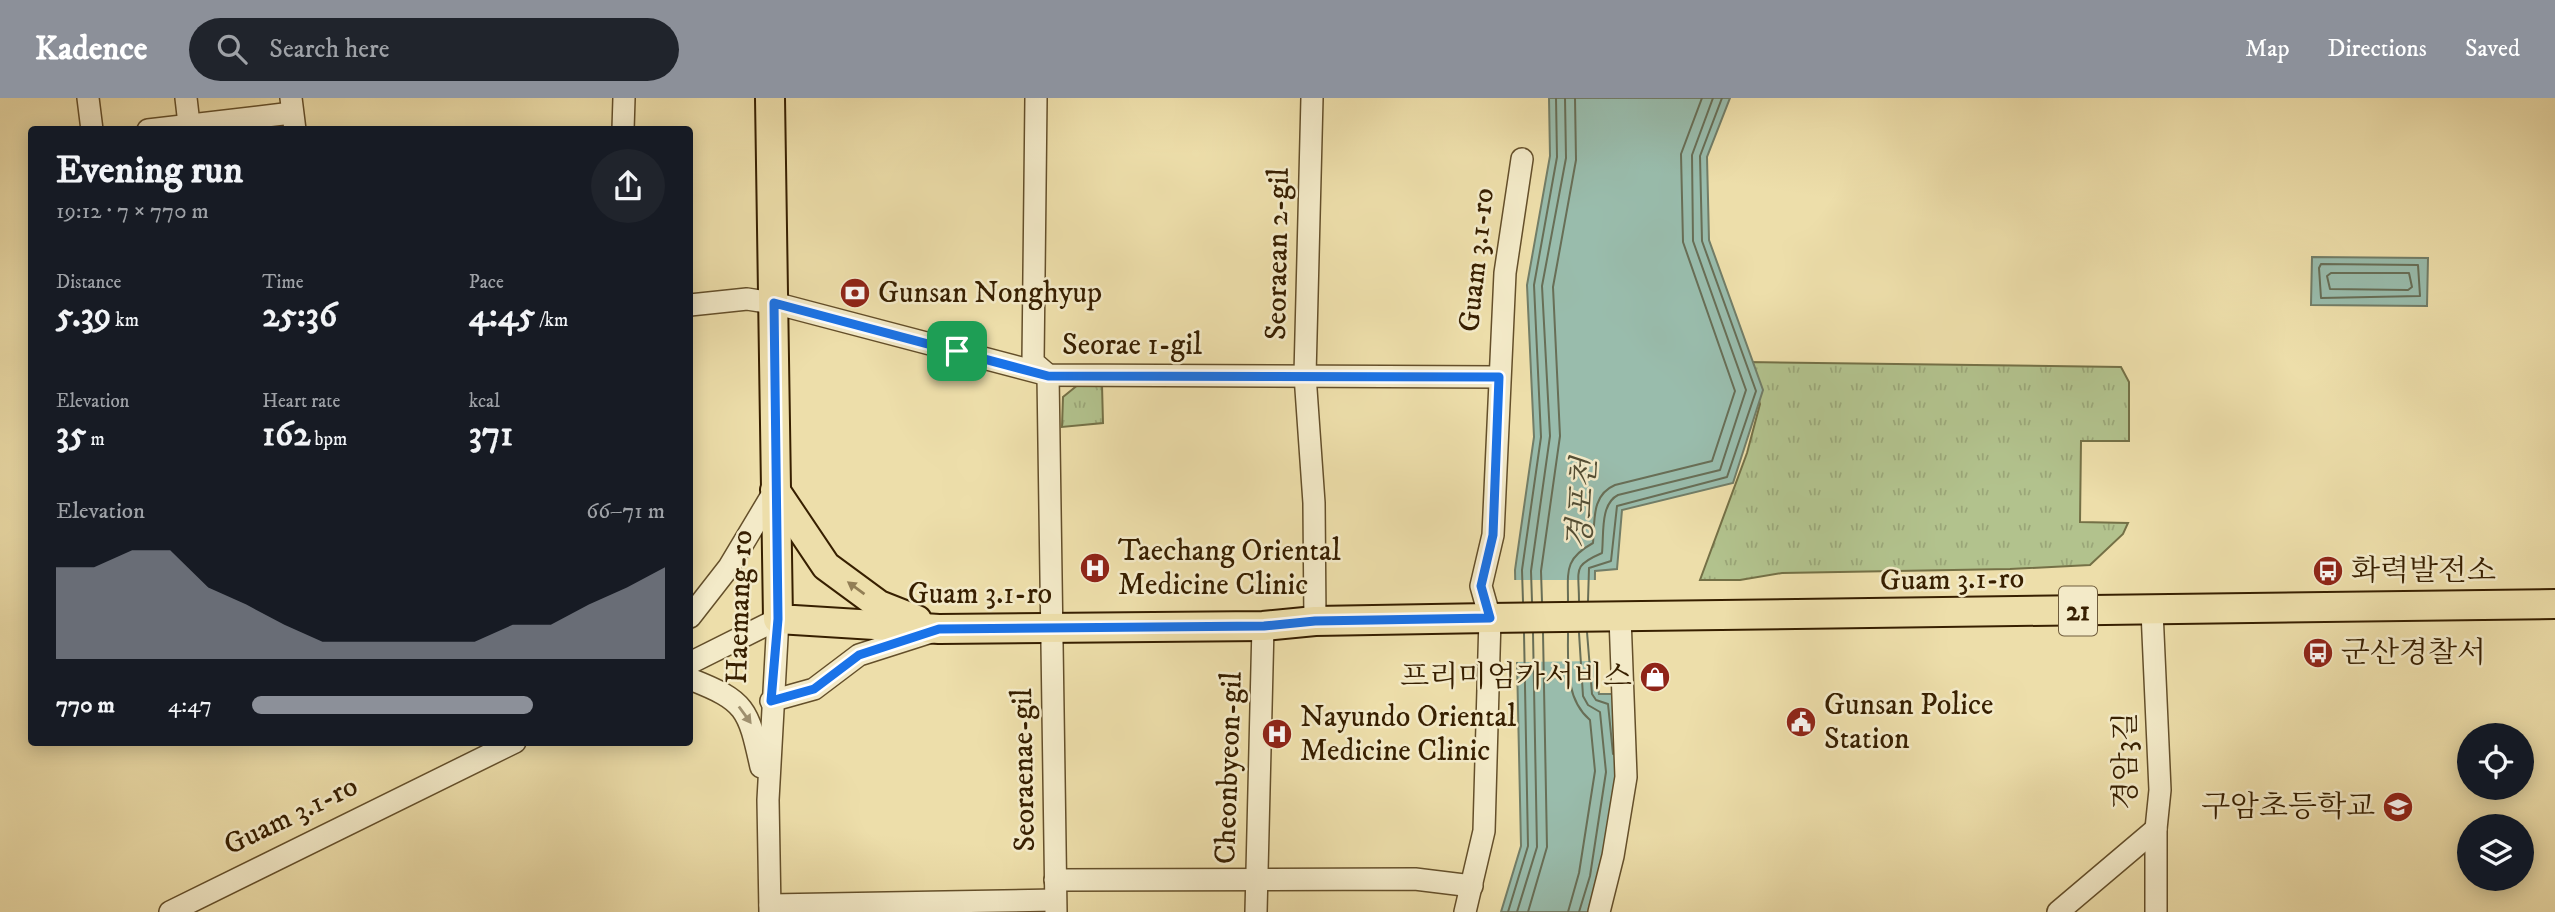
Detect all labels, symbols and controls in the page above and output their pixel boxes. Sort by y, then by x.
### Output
search box [189,18,679,81]
text: Kadence [35,29,147,70]
icon: search [213,30,251,68]
text: Search here [269,33,390,66]
text: Map [2245,34,2290,64]
text: Directions [2328,34,2427,64]
text: Saved [2465,34,2520,64]
text: Evening run [56,147,243,195]
button: share [591,149,665,223]
street label: Seoraean 2-gil [1258,168,1298,340]
street label: Guam 3.1-ro [1451,186,1503,334]
text: 19:12 · 7 × 770 m [56,197,209,226]
text: Distance [56,271,121,294]
text: Time [262,271,304,294]
text: Pace [469,271,504,294]
place label: Gunsan Nonghyup [878,275,1102,312]
bank icon: Gunsan Nonghyup [838,276,872,310]
text: 5.39 [56,294,111,338]
text: 25:36 [262,294,337,338]
text: 4:45 [469,294,535,338]
text: km [111,309,139,332]
text: /km [535,309,568,332]
pin [927,321,987,381]
street label: Seorae 1-gil [1062,327,1202,364]
icon: arrive [938,332,976,370]
text: Elevation [56,390,130,413]
text: Heart rate [262,390,340,413]
text: kcal [469,390,500,413]
text: 35 [56,413,86,457]
text: 162 [262,413,310,457]
text: 371 [469,413,513,457]
text: m [86,428,105,451]
text: bpm [310,428,347,451]
water label: 경포천 [1560,454,1606,552]
text: Elevation [56,497,145,526]
text: 66–71 m [586,497,665,526]
street label: Haemang-ro [719,529,761,685]
place label: Taechang Oriental Medicine Clinic [1118,533,1341,604]
hospital icon: Taechang Oriental Medicine Clinic [1078,551,1112,585]
place label: 화력발전소 [2351,553,2496,590]
bus stop icon: 화력발전소 [2311,554,2345,588]
street label: Guam 3.1-ro [1879,560,2025,600]
street label: Guam 3.1-ro [908,576,1052,613]
one-way arrow [847,581,866,595]
road number: 21 [2059,587,2097,636]
place label: 군산경찰서 [2341,635,2486,672]
bus stop icon: 군산경찰서 [2301,636,2335,670]
place label: 프리미엄카서비스 [1400,659,1632,696]
shop icon: 프리미엄카서비스 [1638,660,1672,694]
street label: Cheonbyeon-gil [1207,671,1251,865]
place label: Gunsan Police Station [1824,687,1993,758]
street label: Seoraenae-gil [1004,688,1044,852]
text: 770 m [56,691,115,720]
text: 4:47 [168,691,212,720]
place label: Nayundo Oriental Medicine Clinic [1300,699,1516,770]
public building icon: Gunsan Police Station [1784,705,1818,739]
one-way arrow [737,706,751,724]
street label: 경암3길 [2108,712,2145,810]
hospital icon: Nayundo Oriental Medicine Clinic [1260,717,1294,751]
map controls [2457,723,2534,891]
button: locate [2457,723,2534,800]
street label: Guam 3.1-ro [218,768,364,864]
place label: 구암초등학교 [2201,789,2375,826]
school or university icon: 구암초등학교 [2381,790,2415,824]
button: layers [2457,814,2534,891]

